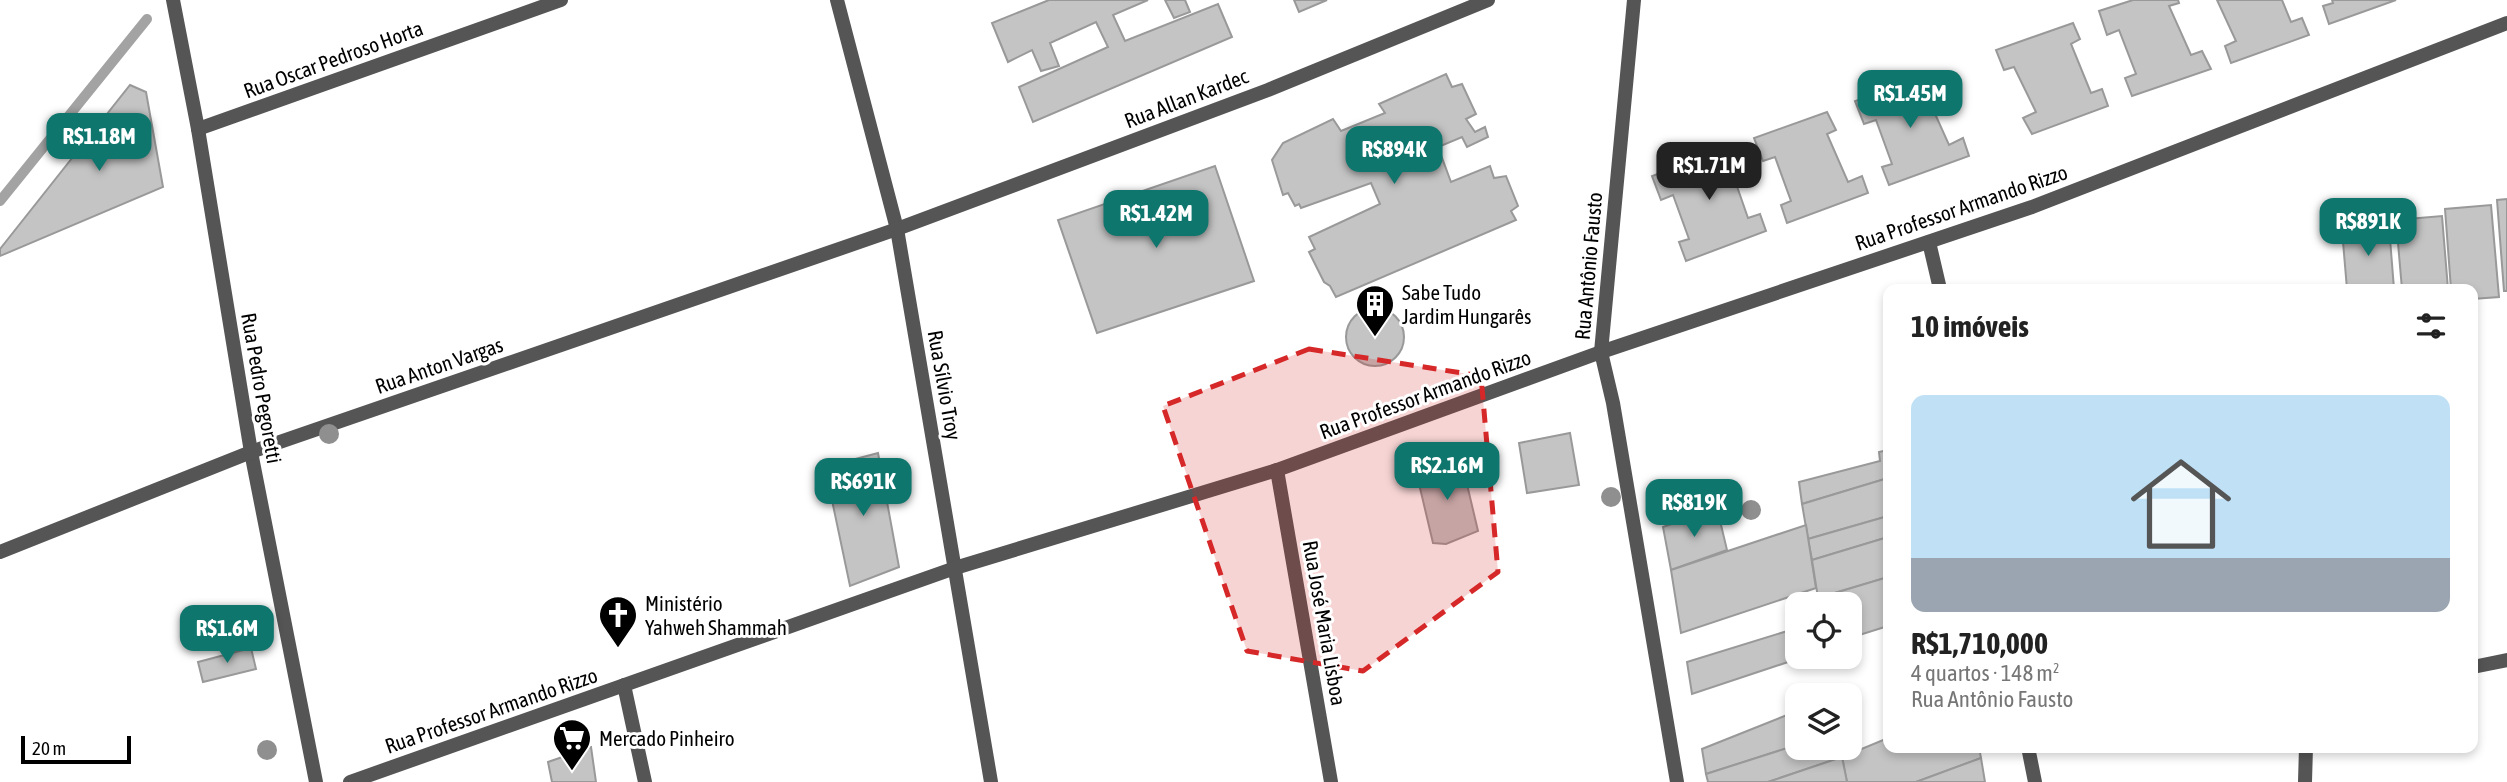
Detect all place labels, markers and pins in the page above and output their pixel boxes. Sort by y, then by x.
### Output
pin: R$1.45M [1845,71,1975,130]
pin: R$1.18M [34,114,164,173]
pin: R$894K [1337,127,1451,186]
pin: R$1.71M [1644,142,1774,202]
pin: R$1.42M [1091,190,1221,250]
pin: R$891K [2311,198,2425,258]
place label: Sabe Tudo Jardim Hungarês [1402,280,1532,328]
building icon: Sabe Tudo Jardim Hungarês [1354,283,1396,338]
pin: R$2.16M [1382,442,1512,502]
pin: R$691K [806,458,920,518]
pin: R$819K [1637,480,1751,539]
place label: Ministério Yahweh Shammah [645,591,787,639]
church icon: Ministério Yahweh Shammah [597,594,639,649]
pin: R$1.6M [170,606,284,665]
supermarket icon: Mercado Pinheiro [551,717,593,772]
place label: Mercado Pinheiro [599,726,735,750]

